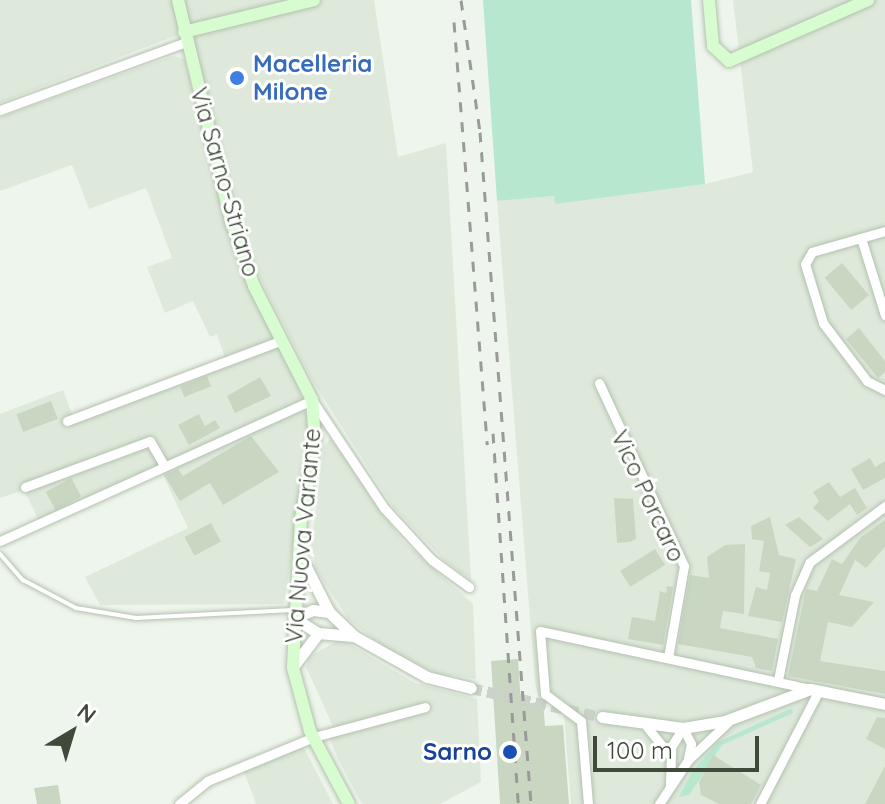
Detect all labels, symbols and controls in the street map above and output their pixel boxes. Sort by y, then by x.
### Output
place label: Macelleria Milone [253,50,372,106]
marker: Macelleria Milone [228,69,246,87]
street label: Via Sarno-Striano [184,84,266,280]
street label: Vico Porcaro [605,426,691,566]
street label: Via Nuova Variante [279,427,327,645]
north arrow [32,692,112,772]
text: N [72,697,102,729]
scale bar [597,720,763,770]
text: 100 m [607,735,673,765]
place label: Sarno [423,738,492,766]
marker: Sarno [499,741,521,763]

